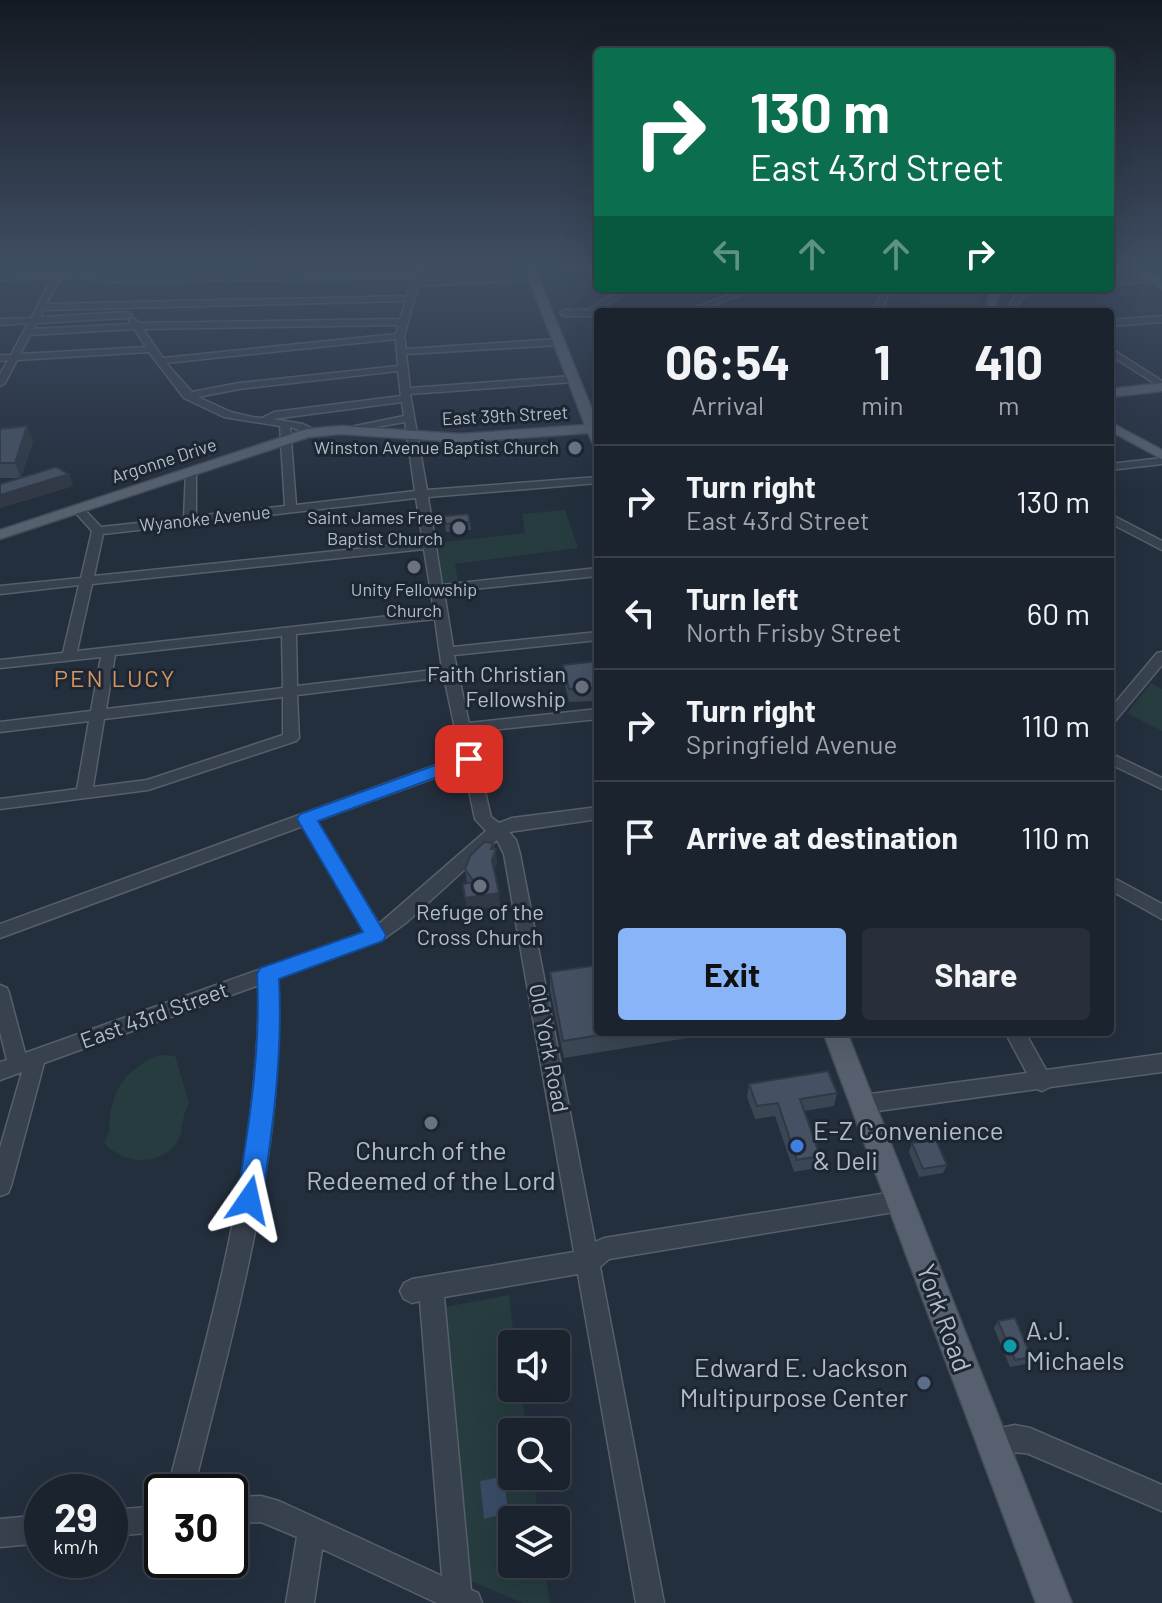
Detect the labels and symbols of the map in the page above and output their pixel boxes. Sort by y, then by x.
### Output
street label: East 39th Street [441,401,569,429]
street label: Argonne Drive [108,433,219,487]
place label: Winston Avenue Baptist Church [314,436,559,458]
marker: Winston Avenue Baptist Church [566,439,584,457]
street label: Wyanoke Avenue [138,500,271,536]
place label: Saint James Free Baptist Church [307,506,443,549]
marker: Saint James Free Baptist Church [450,519,468,537]
marker: Unity Fellowship Church [405,558,423,576]
place label: Unity Fellowship Church [351,578,477,621]
place label: Faith Christian Fellowship [427,660,566,711]
district label: PEN LUCY [54,663,176,692]
marker: Faith Christian Fellowship [573,678,591,696]
pin [435,725,503,793]
marker: Refuge of the Cross Church [471,877,489,895]
place label: Refuge of the Cross Church [416,898,544,949]
street label: East 43rd Street [76,975,231,1053]
street label: Old York Road [525,981,575,1114]
marker: Church of the Redeemed of the Lord [422,1114,440,1132]
place label: E-Z Convenience & Deli [813,1114,1004,1175]
place label: Church of the Redeemed of the Lord [306,1134,556,1195]
marker: E-Z Convenience & Deli [788,1137,806,1155]
position arrow [207,1158,291,1242]
street label: York Road [912,1259,979,1376]
place label: A.J. Michaels [1026,1314,1124,1375]
marker: A.J. Michaels [1001,1337,1019,1355]
place label: Edward E. Jackson Multipurpose Center [680,1351,909,1412]
marker: Edward E. Jackson Multipurpose Center [915,1374,933,1392]
speed limit sign: 30 [144,1474,248,1578]

